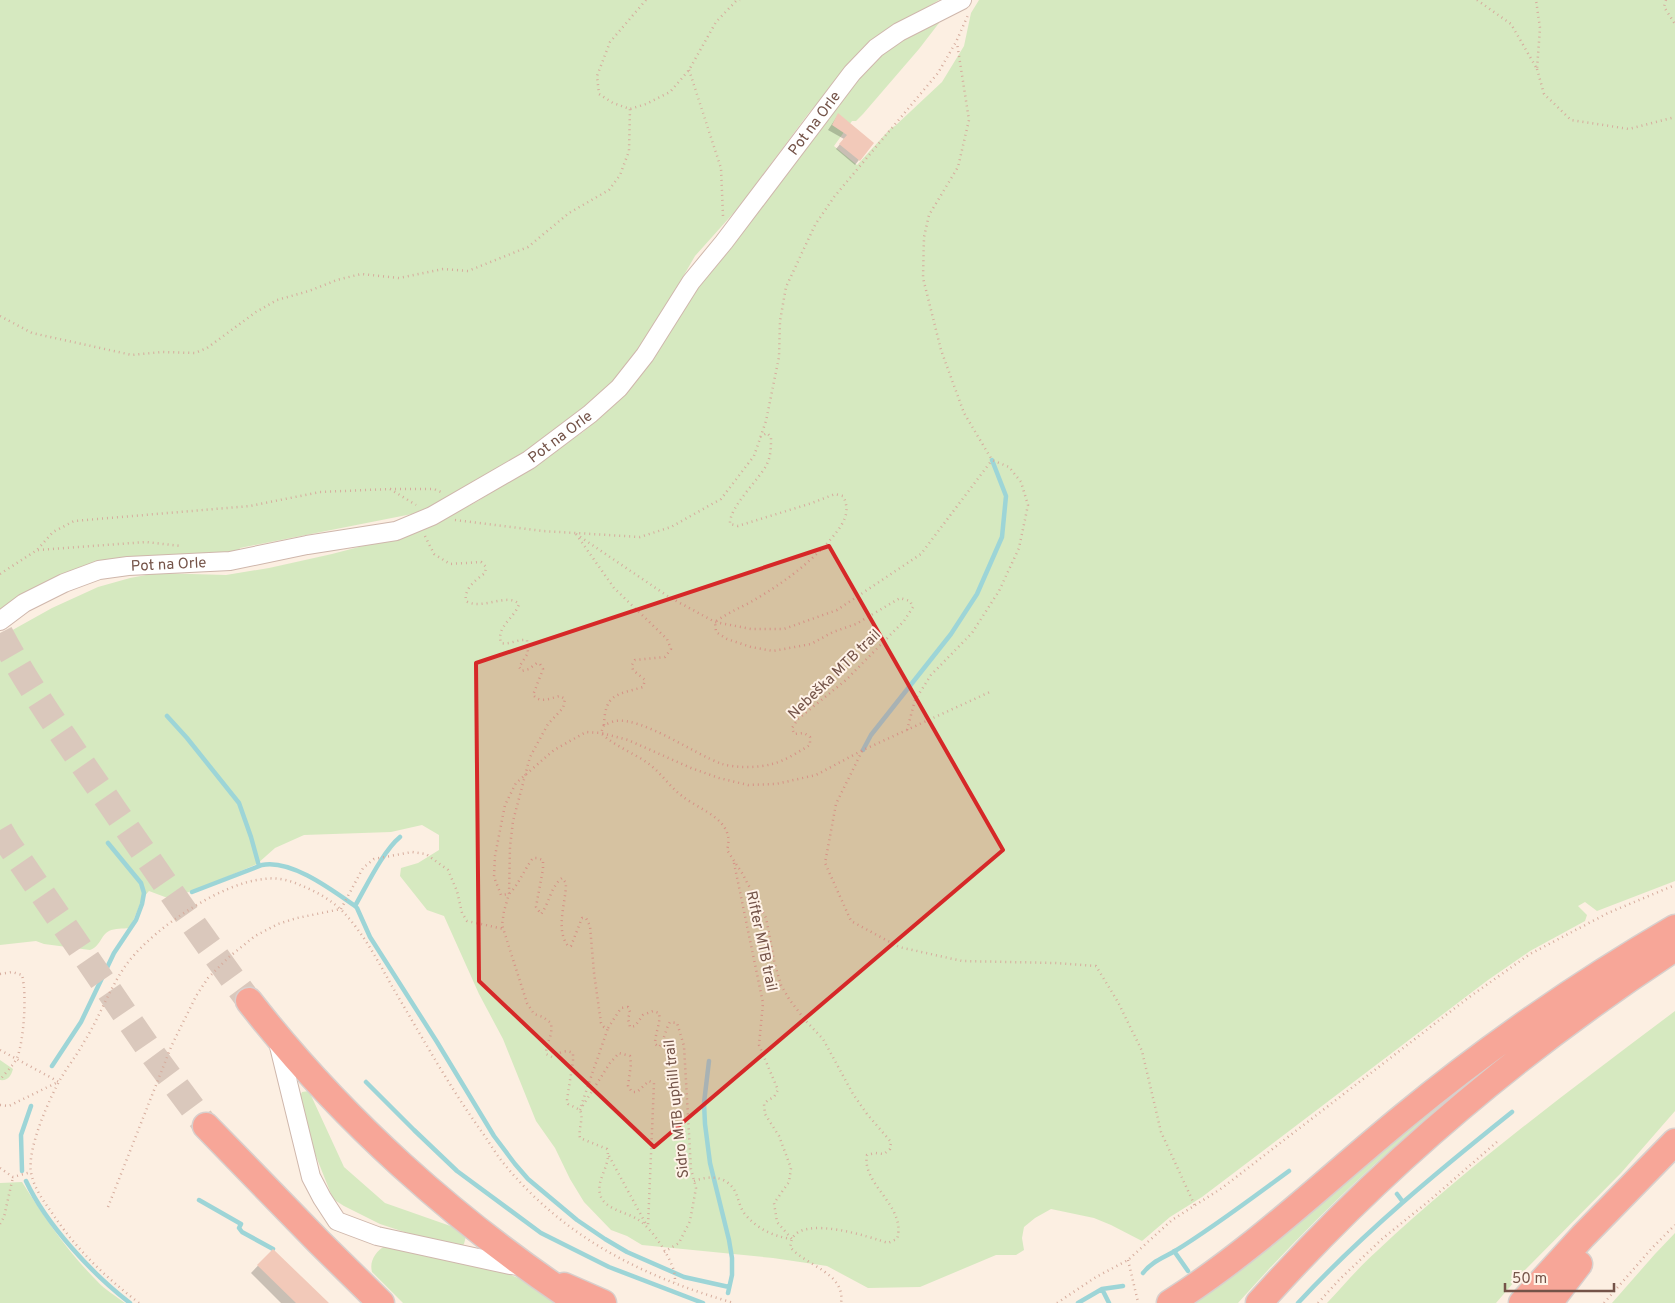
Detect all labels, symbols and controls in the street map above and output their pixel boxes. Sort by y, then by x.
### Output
street label: Pot na Orle [785,88,846,160]
street label: Pot na Orle [525,407,597,468]
street label: Pot na Orle [130,554,207,577]
street label: Nebeška MTB trail [785,626,885,724]
street label: Rifter MTB trail [741,889,780,993]
street label: Sidro MTB uphill trail [661,1038,694,1179]
scale bar [1505,1260,1614,1292]
text: 50 m [1512,1270,1547,1289]

